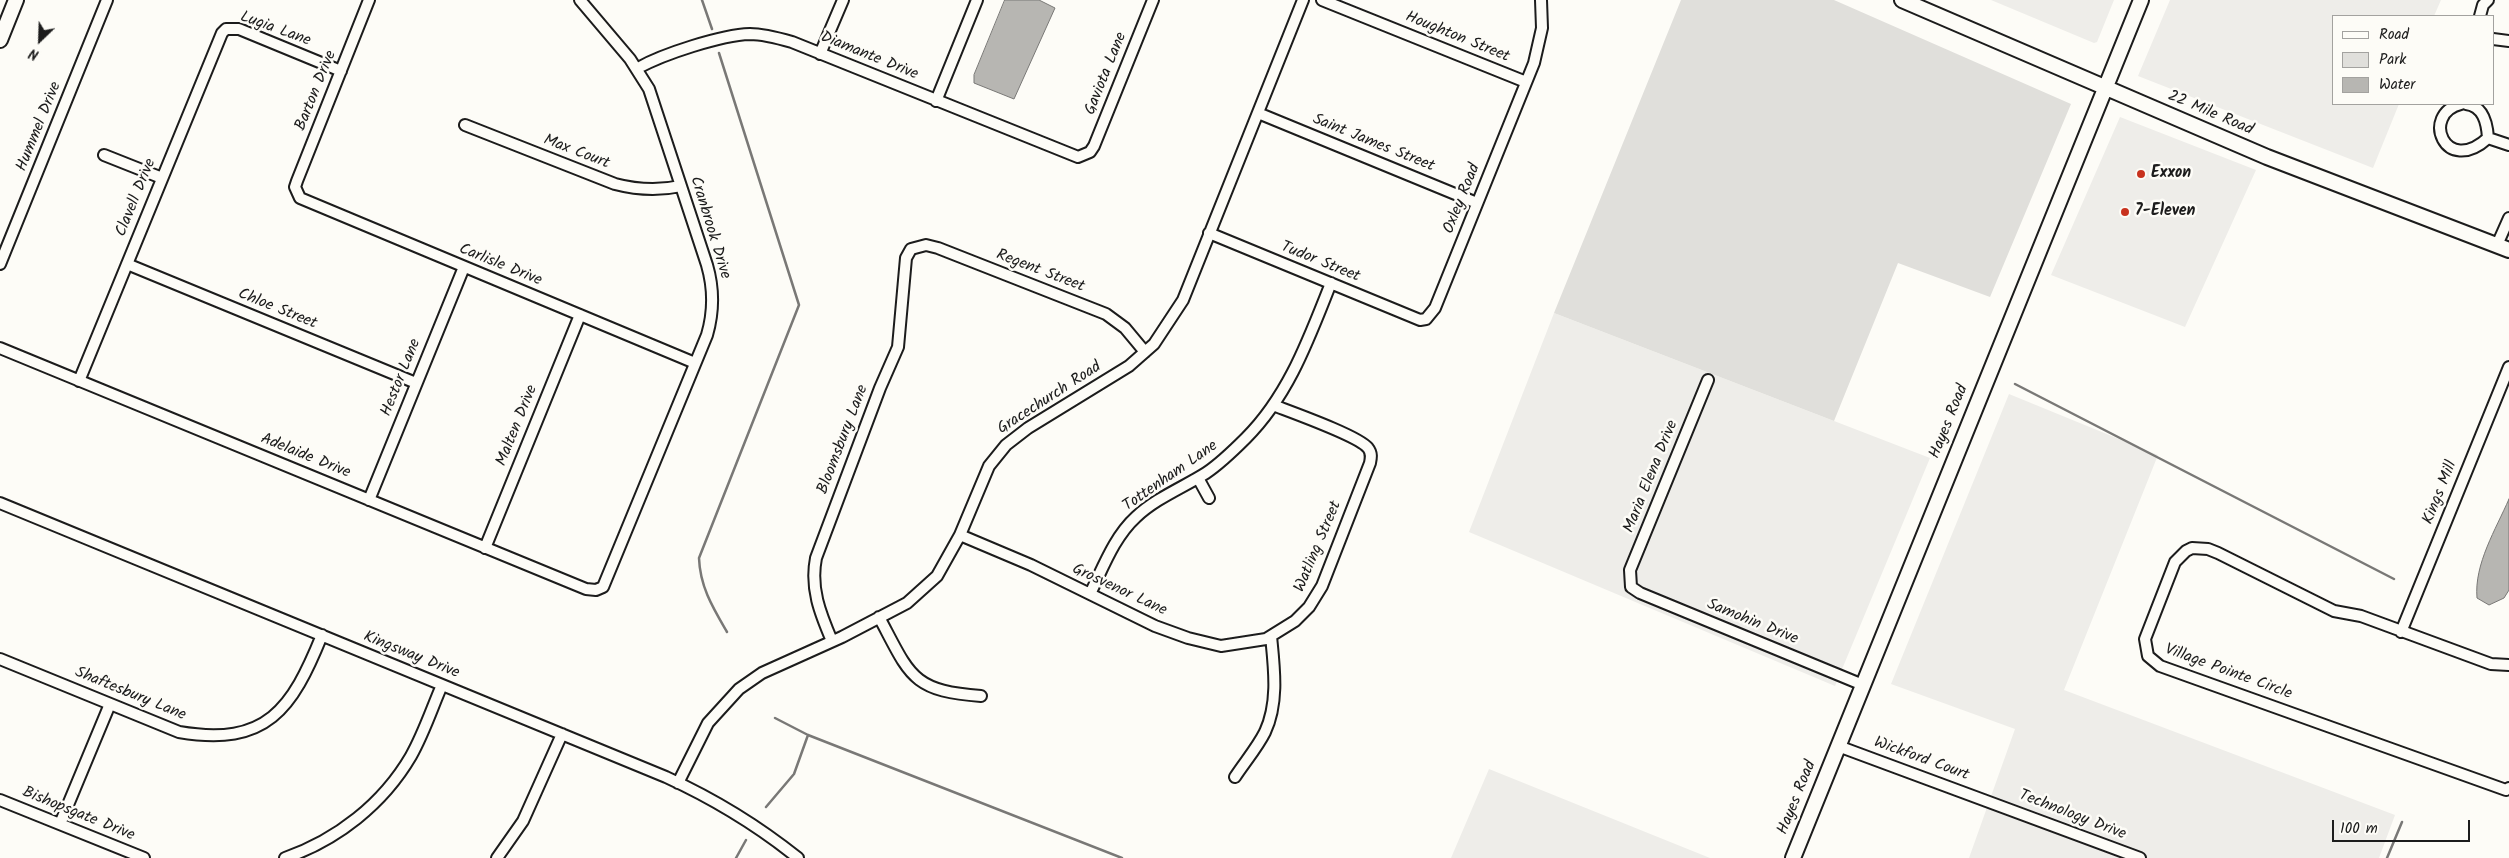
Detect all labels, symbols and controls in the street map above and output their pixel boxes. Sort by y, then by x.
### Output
street label: Lugia Lane [237,8,313,52]
street label: Houghton Street [1402,8,1512,68]
north arrow [15,15,65,65]
legend [2332,15,2494,105]
text: Road [2379,23,2409,47]
street label: Diamante Drive [817,29,921,85]
street label: Gaviota Lane [1082,30,1132,118]
text: N [25,42,42,66]
street label: Barton Drive [292,48,342,134]
text: Park [2379,48,2406,72]
text: Water [2379,73,2415,97]
street label: Hummel Drive [13,79,67,175]
street label: 22 Mile Road [2164,87,2256,141]
street label: Saint James Street [1309,111,1437,177]
street label: Max Court [540,132,612,174]
street label: Clavell Drive [113,156,161,240]
street label: Oxley Road [1440,161,1486,237]
place label: Exxon [2151,164,2191,184]
marker: Exxon [2135,168,2147,180]
street label: Cranbrook Drive [684,174,734,282]
place label: 7-Eleven [2135,202,2195,222]
marker: 7-Eleven [2119,206,2131,218]
street label: Tudor Street [1278,238,1362,288]
street label: Carlisle Drive [456,241,544,291]
street label: Regent Street [993,246,1087,298]
street label: Chloe Street [235,285,319,335]
street label: Hestor Lane [378,336,426,420]
street label: Gracechurch Road [995,358,1105,440]
street label: Hayes Road [1926,382,1974,462]
street label: Malten Drive [493,383,543,469]
street label: Bloomsbury Lane [814,383,874,497]
street label: Maria Elena Drive [1621,418,1683,536]
street label: Adelaide Drive [257,430,353,484]
street label: Tottenham Lane [1120,437,1222,517]
street label: Kings Mill [2420,458,2462,528]
street label: Watling Street [1291,499,1347,595]
street label: Grosvenor Lane [1068,561,1170,621]
street label: Samohin Drive [1704,596,1800,650]
street label: Kingsway Drive [360,628,462,684]
street label: Village Pointe Circle [2162,641,2294,705]
street label: Shaftesbury Lane [72,664,188,726]
street label: Wickford Court [1871,734,1971,786]
street label: Hayes Road [1774,758,1822,838]
street label: Bishopsgate Drive [19,784,137,846]
street label: Technology Drive [2016,787,2128,845]
scale bar [2334,810,2472,842]
text: 100 m [2340,817,2378,841]

